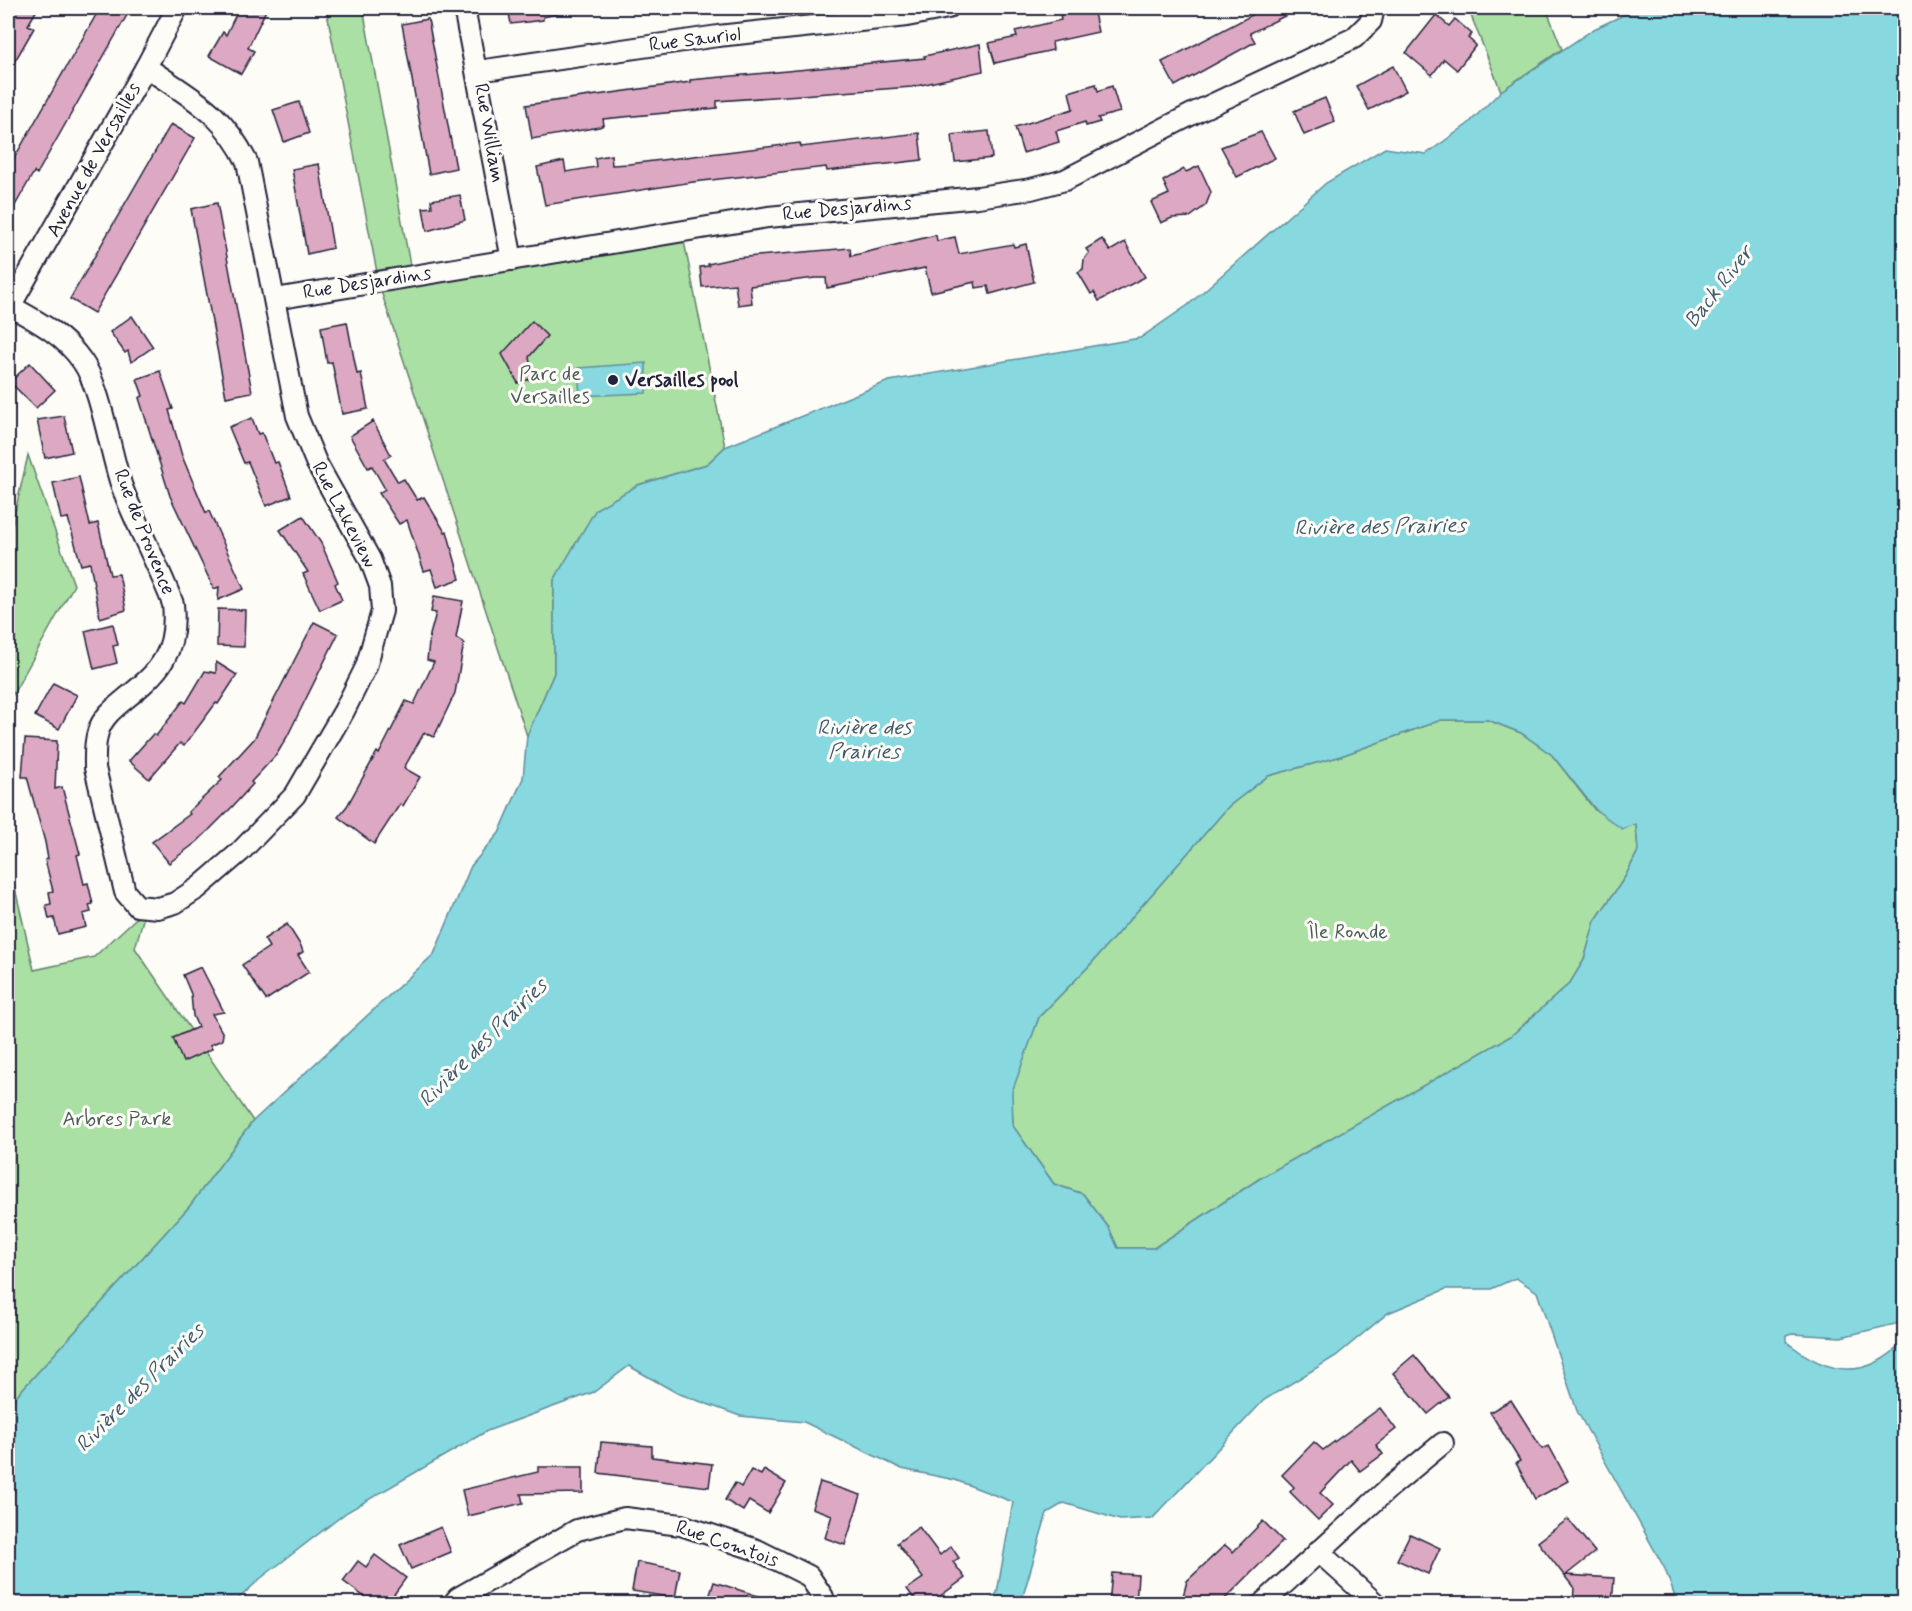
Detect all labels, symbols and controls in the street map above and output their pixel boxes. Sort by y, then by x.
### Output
street label: Rue Sauriol [647,21,743,59]
street label: Avenue de Versailles [40,78,148,242]
street label: Rue William [467,81,511,185]
street label: Rue Desjardins [781,190,913,228]
water label: Back River [1678,238,1762,334]
street label: Rue Desjardins [301,260,433,306]
park label: Parc de Versailles [510,361,590,411]
place label: Versailles pool [625,367,738,394]
marker: Versailles pool [606,373,620,387]
street label: Rue Lakeview [305,457,383,573]
street label: Rue de Provence [107,465,181,599]
water label: Rivière des Prairies [1294,511,1468,542]
water label: Rivière des Prairies [817,714,913,766]
park label: Île Ronde [1306,919,1388,946]
water label: Rivière des Prairies [413,971,555,1113]
park label: Arbres Park [63,1106,171,1133]
water label: Rivière des Prairies [70,1316,212,1458]
street label: Rue Comtois [672,1514,782,1574]

